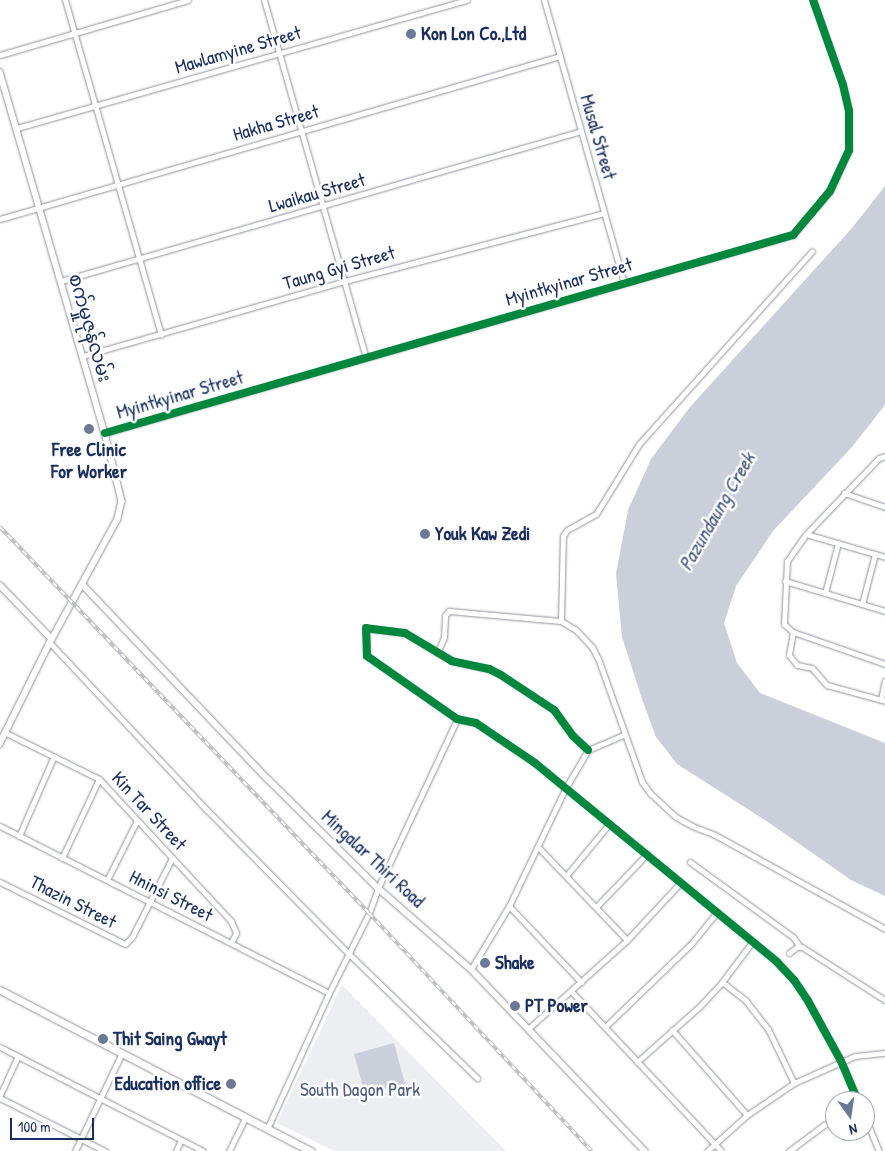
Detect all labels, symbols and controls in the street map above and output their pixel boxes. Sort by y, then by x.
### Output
street label: Mawlamyine Street [172,21,304,79]
place label: Kon Lon Co.,Ltd [421,23,526,45]
marker: Kon Lon Co.,Ltd [405,28,417,40]
street label: Musal Street [575,92,621,182]
street label: Hakha Street [230,100,322,146]
street label: Lwaikau Street [266,168,368,218]
street label: Taung Gyi Street [280,241,398,295]
street label: Myintkyinar Street [503,253,635,311]
street label: စက်မှုဇုန်လမ်း [64,271,116,385]
street label: Myintkyinar Street [114,366,246,424]
marker: Free Clinic For Worker [82,422,96,436]
place label: Free Clinic For Worker [51,439,127,483]
water label: Pazundaung Creek [673,448,759,574]
place label: Youk Kaw Zedi [435,523,530,545]
marker: Youk Kaw Zedi [419,528,431,540]
street label: Kin Tar Street [107,767,191,855]
street label: Mingalar Thiri Road [317,805,429,913]
street label: Hninsi Street [126,865,216,927]
street label: Thazin Street [26,871,120,933]
place label: Shake [495,952,535,974]
marker: Shake [479,957,491,969]
place label: PT Power [525,995,588,1017]
marker: PT Power [509,1000,521,1012]
place label: Thit Saing Gwayt [113,1028,227,1050]
marker: Thit Saing Gwayt [97,1033,109,1045]
place label: Education office [115,1073,221,1095]
marker: Education office [225,1078,237,1090]
park label: South Dagon Park [300,1079,420,1101]
north arrow [825,1091,875,1141]
scale bar [12,1108,96,1140]
text: 100 m [18,1116,51,1137]
text: N [848,1120,859,1140]

